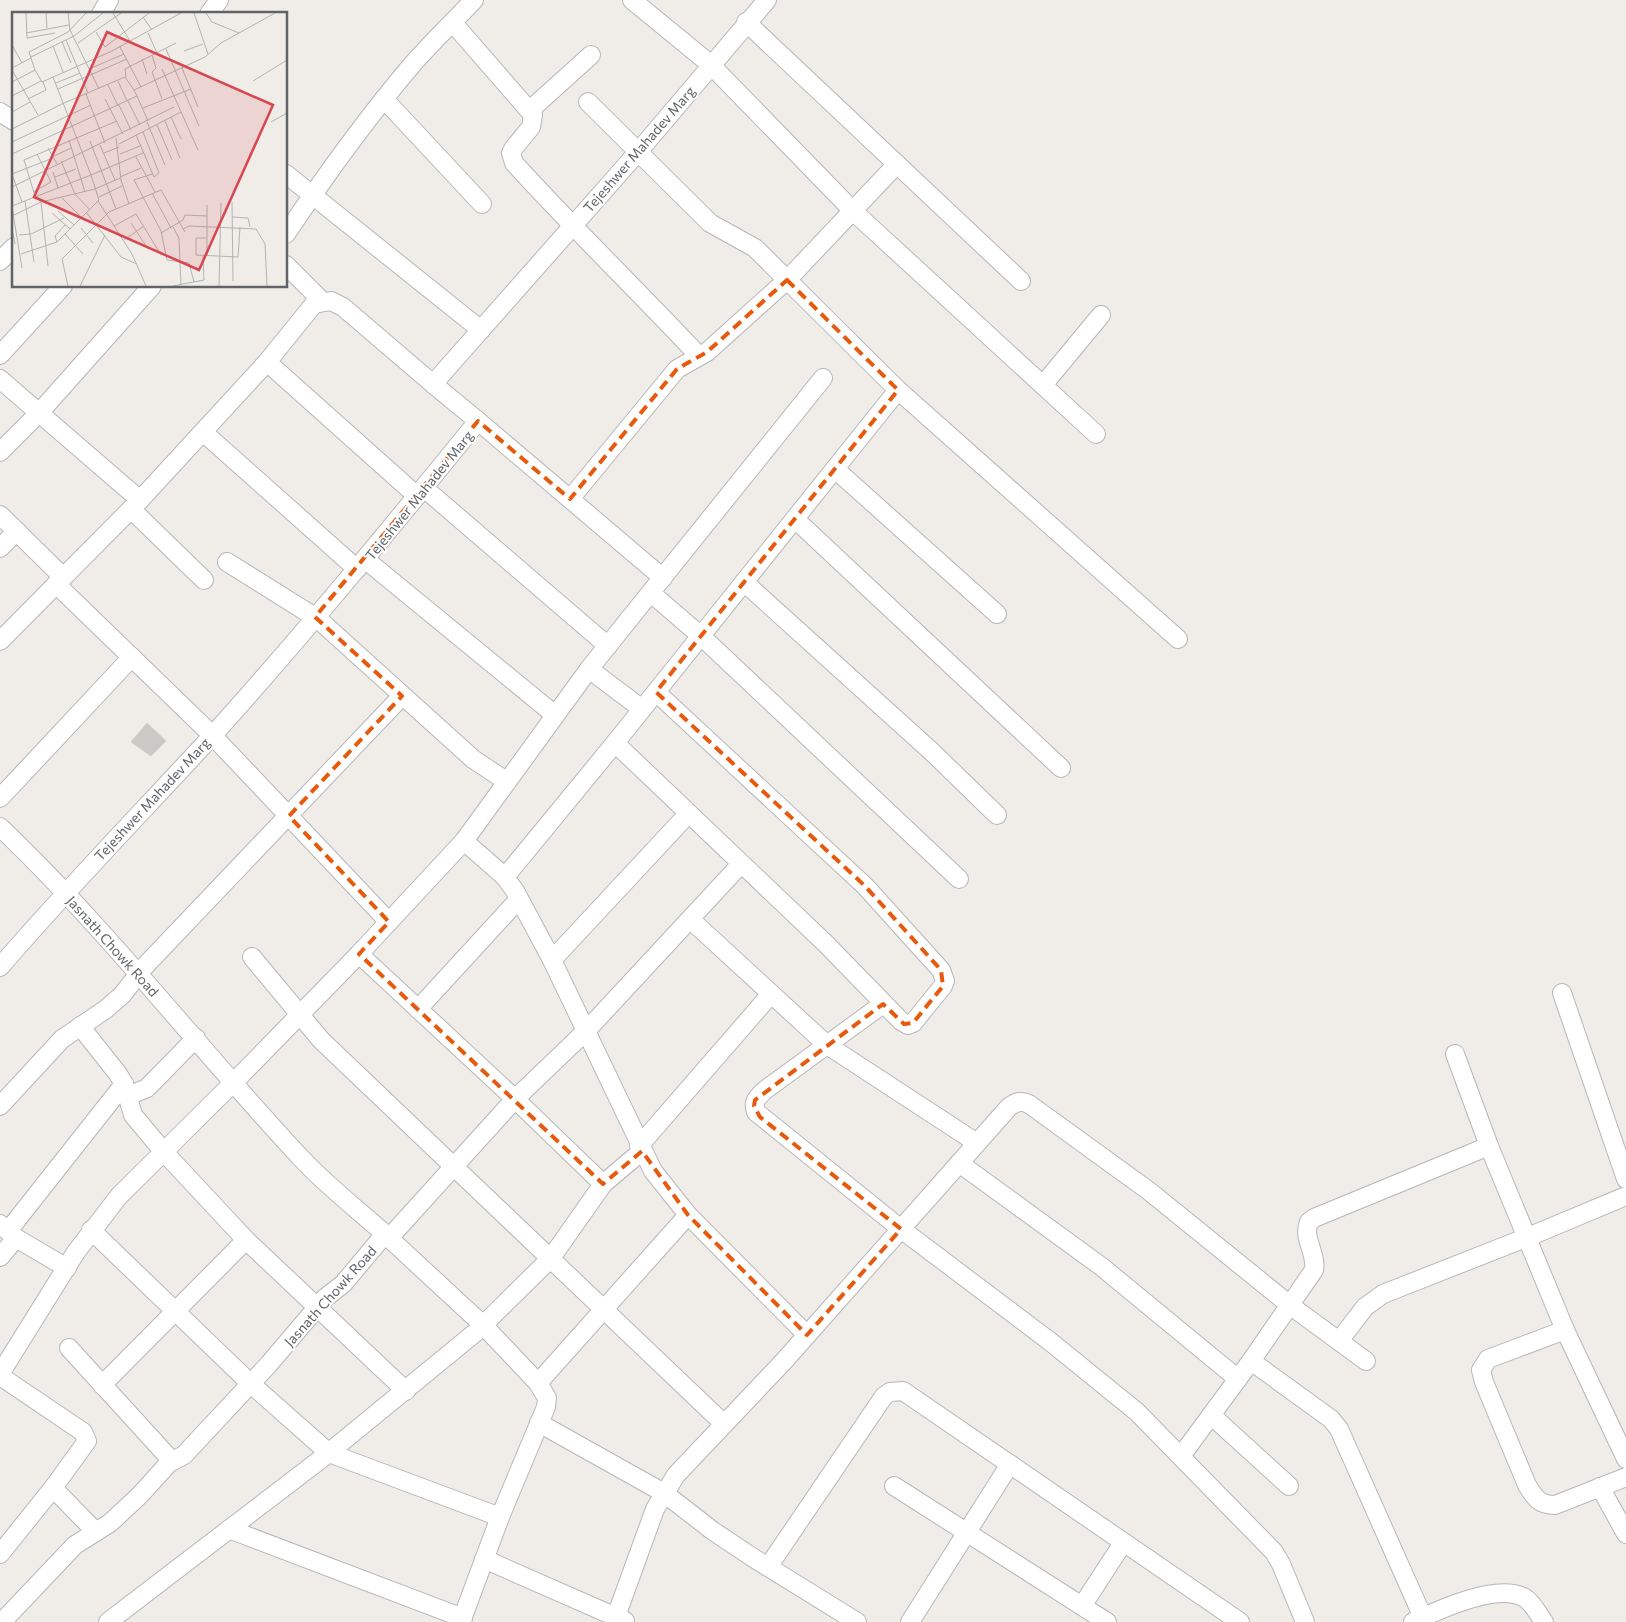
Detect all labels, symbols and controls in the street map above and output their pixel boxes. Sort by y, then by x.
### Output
inset map [12,12,288,288]
street label: Tejeshwer Mahadev Marg [579,82,699,216]
street label: Tejeshwer Mahadev Marg [361,426,477,563]
street label: Tejeshwer Mahadev Marg [91,734,214,864]
street label: Jasnath Chowk Road [63,892,163,1000]
street label: Jasnath Chowk Road [280,1242,380,1350]

